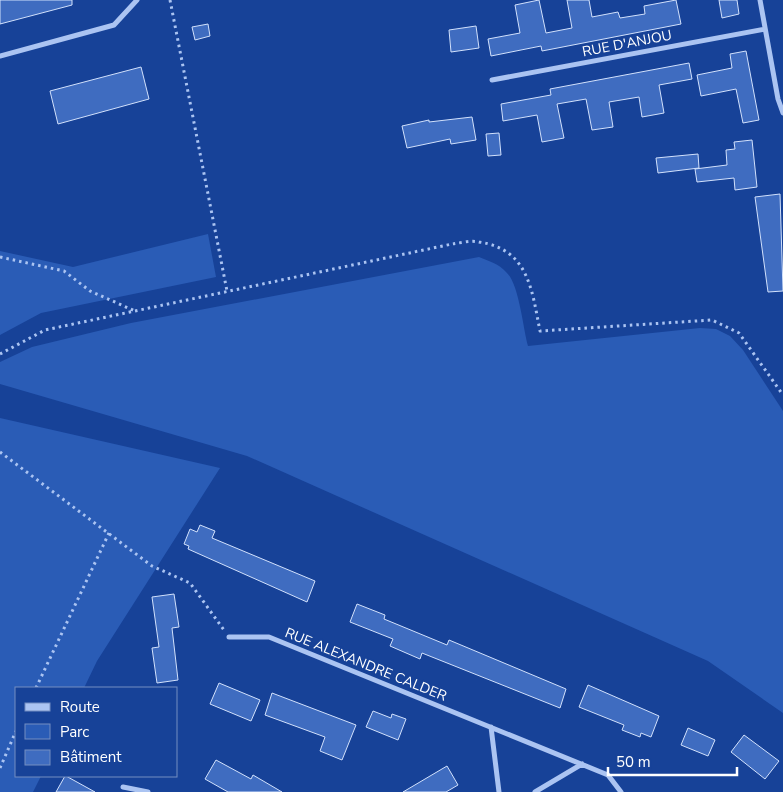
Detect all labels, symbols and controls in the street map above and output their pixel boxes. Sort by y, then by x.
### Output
street label: RUE D'ANJOU [581,25,673,61]
street label: RUE ALEXANDRE CALDER [282,623,450,706]
legend [15,687,178,777]
text: Route [60,697,100,717]
text: Parc [60,722,89,742]
scale bar [608,744,737,776]
text: Bâtiment [60,747,122,767]
text: 50 m [616,752,651,772]

